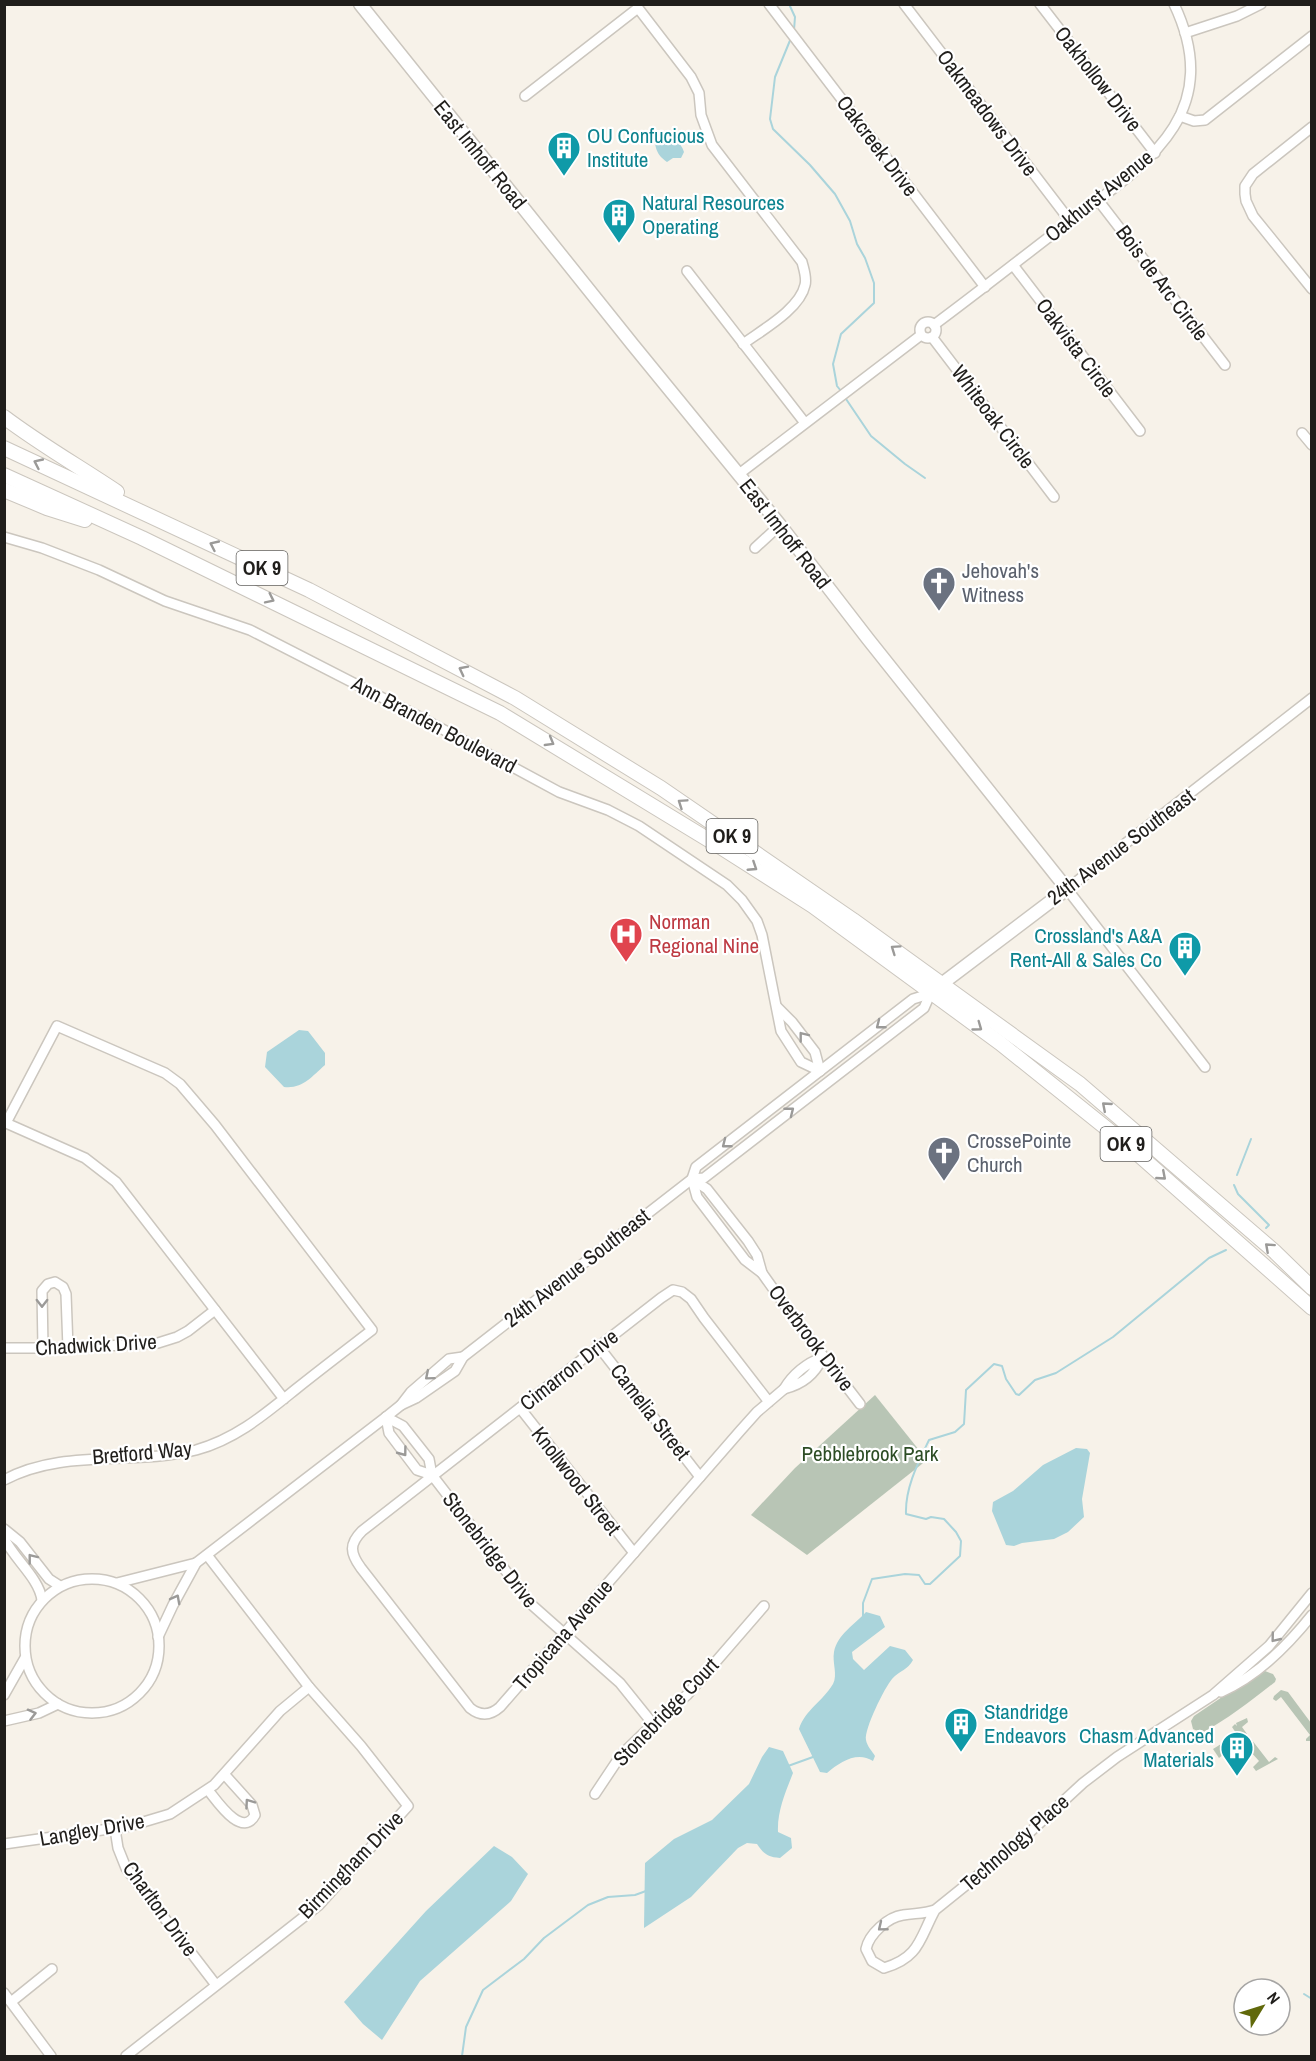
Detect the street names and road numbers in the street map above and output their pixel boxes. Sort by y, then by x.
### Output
street label: Oakhollow Drive [1048,20,1149,137]
street label: Oakmeadows Drive [930,44,1044,182]
street label: Oakcreek Drive [830,89,925,202]
street label: East Imhoff Road [427,94,533,215]
street label: Oakhurst Avenue [1038,143,1159,248]
street label: Bois de Arc Circle [1109,219,1215,346]
street label: Oakvista Circle [1029,292,1123,403]
street label: Whiteoak Circle [945,359,1042,474]
street label: East Imhoff Road [733,472,838,595]
road number: OK 9 [236,551,288,585]
street label: Ann Branden Boulevard [346,668,522,780]
street label: 24th Avenue Southeast [1041,781,1201,912]
road number: OK 9 [706,819,758,853]
road number: OK 9 [1100,1127,1152,1161]
street label: 24th Avenue Southeast [498,1201,656,1334]
street label: Overbrook Drive [762,1279,861,1397]
street label: Cimarron Drive [513,1322,624,1417]
street label: Chadwick Drive [35,1327,157,1362]
street label: Camelia Street [604,1358,697,1466]
street label: Knollwood Street [525,1420,628,1541]
street label: Bretford Way [91,1434,193,1471]
street label: Stonebridge Drive [436,1486,545,1614]
street label: Tropicana Avenue [506,1573,619,1697]
street label: Stonebridge Court [606,1651,725,1772]
street label: Technology Place [954,1787,1075,1898]
street label: Birmingham Drive [292,1804,410,1925]
street label: Langley Drive [37,1806,147,1853]
street label: Charlton Drive [116,1855,205,1962]

